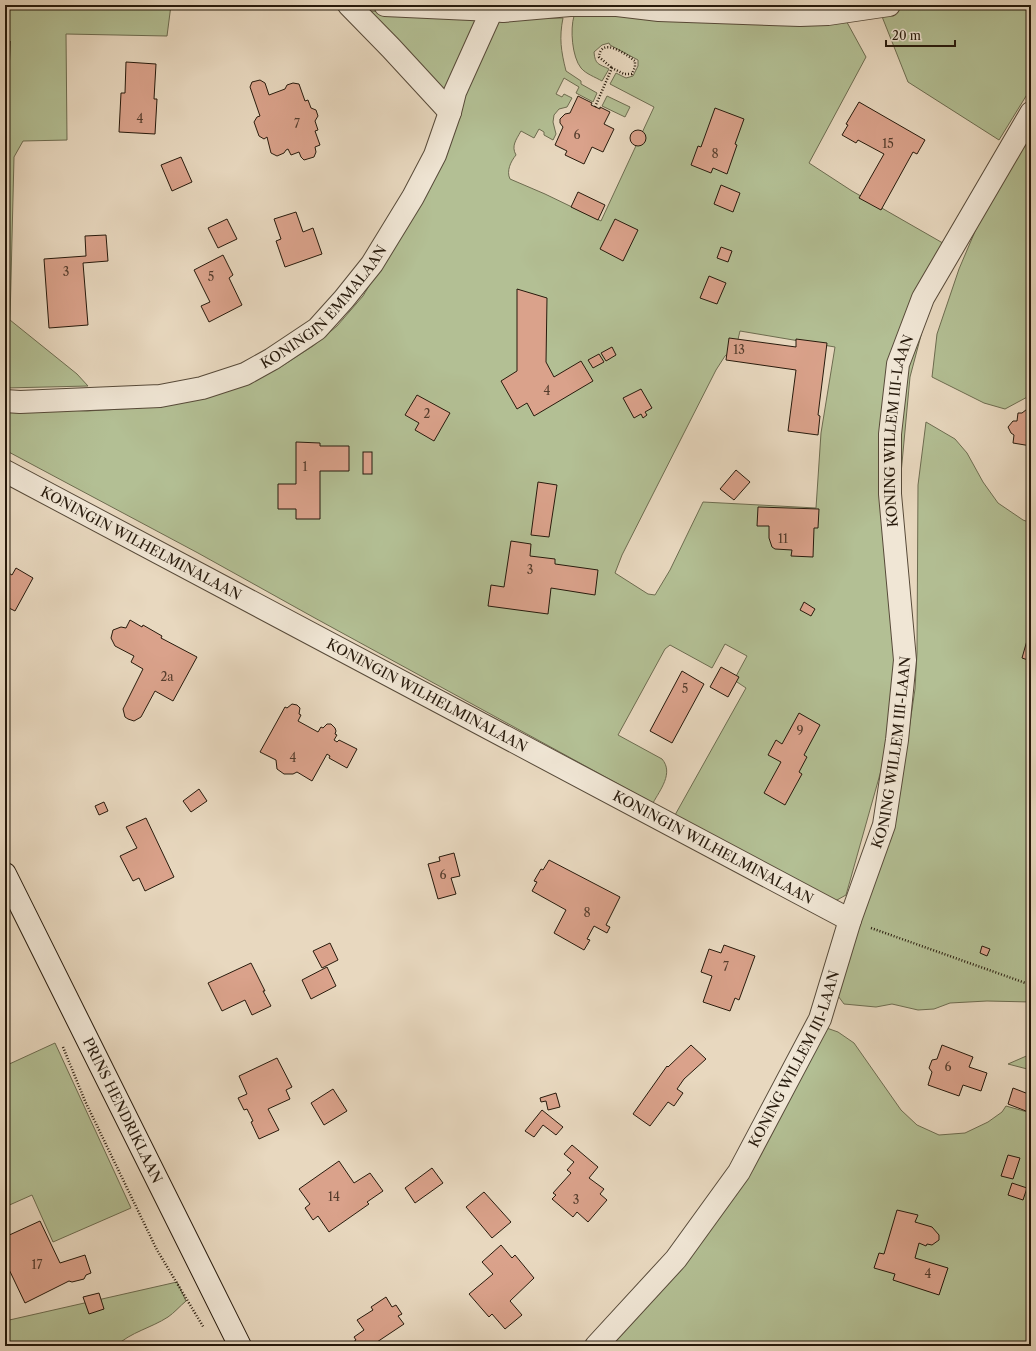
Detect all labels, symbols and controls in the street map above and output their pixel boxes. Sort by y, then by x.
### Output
scale bar [886,22,955,48]
text: 20 m [892,28,921,43]
house number: 4 [137,111,144,126]
house number: 7 [294,116,300,131]
house number: 6 [573,127,581,142]
house number: 15 [882,136,894,151]
house number: 8 [711,146,719,161]
street label: KONINGIN EMMALAAN [257,241,391,373]
house number: 3 [63,264,69,279]
house number: 5 [208,269,214,284]
street label: KONING WILLEM III-LAAN [881,332,917,528]
house number: 13 [733,342,745,357]
house number: 4 [544,383,551,398]
house number: 2 [424,406,431,421]
house number: 1 [302,459,308,474]
street label: KONINGIN WILHELMINALAAN [38,483,245,604]
house number: 11 [778,531,788,546]
house number: 3 [527,562,533,577]
street label: KONINGIN WILHELMINALAAN [324,635,531,756]
street label: KONING WILLEM III-LAAN [867,655,914,851]
house number: 2a [160,669,174,684]
house number: 5 [682,681,688,696]
house number: 9 [796,723,804,738]
house number: 4 [290,750,297,765]
street label: KONINGIN WILHELMINALAAN [610,787,817,908]
house number: 6 [439,867,447,882]
house number: 8 [583,905,591,920]
house number: 7 [723,959,729,974]
street label: KONING WILLEM III-LAAN [745,968,843,1150]
street label: PRINS HENDRIKLAAN [79,1034,167,1187]
house number: 6 [944,1059,952,1074]
house number: 14 [328,1189,340,1204]
house number: 3 [573,1192,579,1207]
house number: 17 [32,1257,43,1272]
house number: 4 [925,1266,932,1281]

